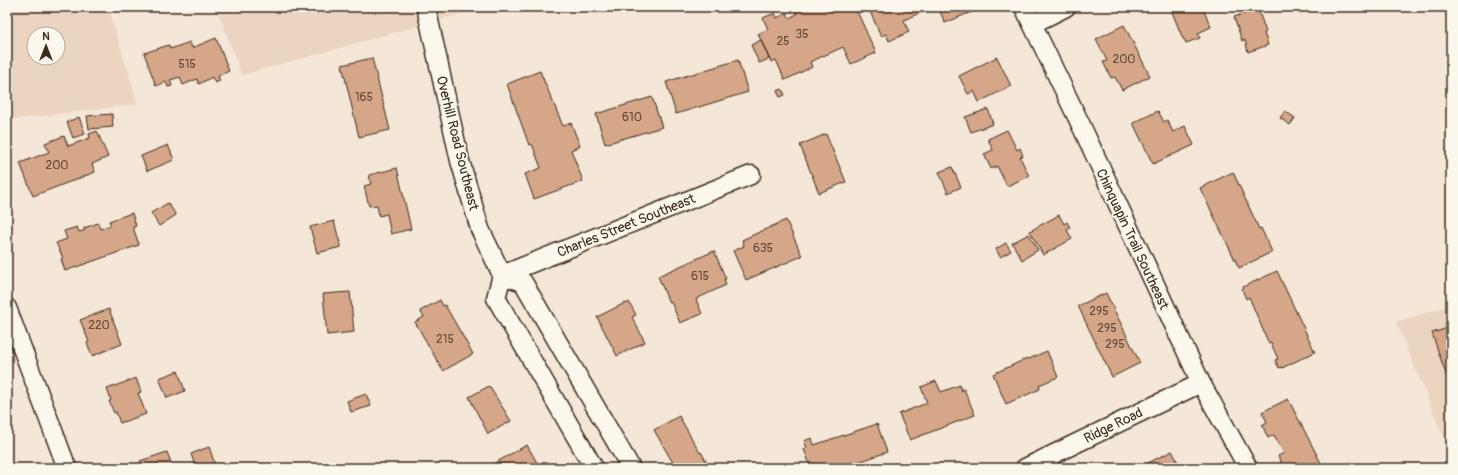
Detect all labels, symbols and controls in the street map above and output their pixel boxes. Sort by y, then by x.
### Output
north arrow [26,26,66,66]
house number: 35 [795,27,809,42]
text: N [42,30,50,43]
house number: 25 [776,34,790,49]
house number: 200 [1112,52,1136,67]
house number: 515 [178,57,196,72]
street label: Overhill Road Southeast [433,74,483,213]
house number: 165 [355,90,373,105]
house number: 610 [622,110,642,125]
house number: 200 [45,158,69,173]
street label: Chinquapin Trail Southeast [1092,166,1173,313]
street label: Charles Street Southeast [555,190,698,261]
house number: 635 [753,241,773,256]
house number: 615 [691,269,709,284]
house number: 295 [1089,304,1109,319]
house number: 220 [88,318,110,333]
house number: 295 [1097,321,1117,336]
house number: 215 [436,332,454,347]
house number: 295 [1105,337,1125,352]
street label: Ridge Road [1081,404,1146,447]

